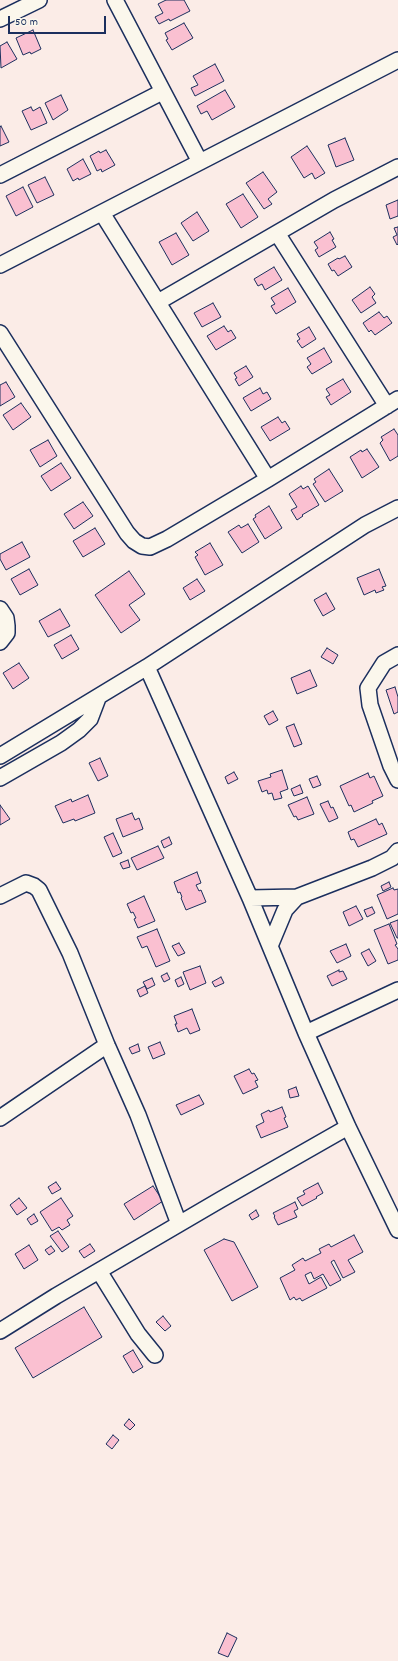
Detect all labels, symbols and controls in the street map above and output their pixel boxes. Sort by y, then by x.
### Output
scale bar [10,8,108,34]
text: 50 m [15,14,38,31]

